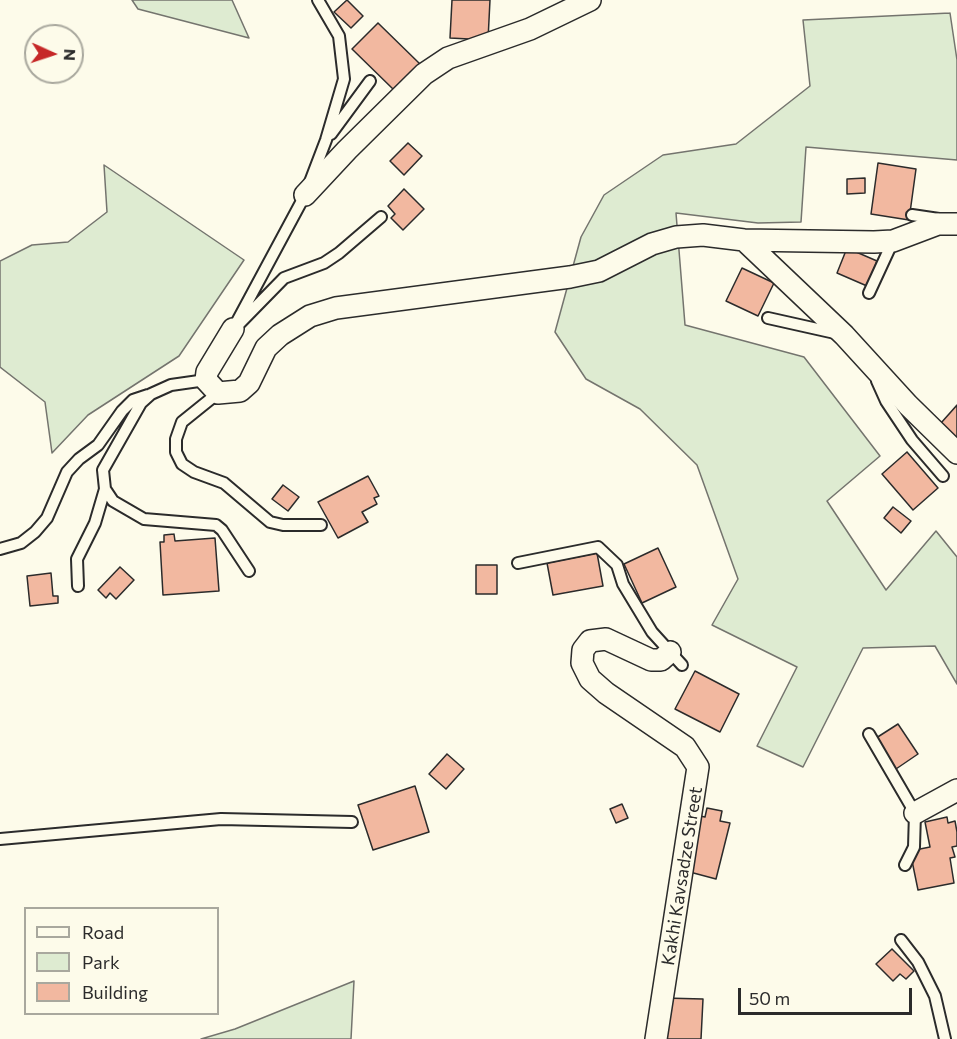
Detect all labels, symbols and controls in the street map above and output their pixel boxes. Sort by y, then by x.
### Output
north arrow [24,24,84,84]
text: N [61,48,80,61]
street label: Kakhi Kavsadze Street [657,785,707,967]
legend [24,907,219,1015]
text: Road [82,921,124,943]
text: Park [82,951,120,973]
scale bar [741,976,915,1014]
text: Building [82,981,148,1003]
text: 50 m [749,987,790,1009]

